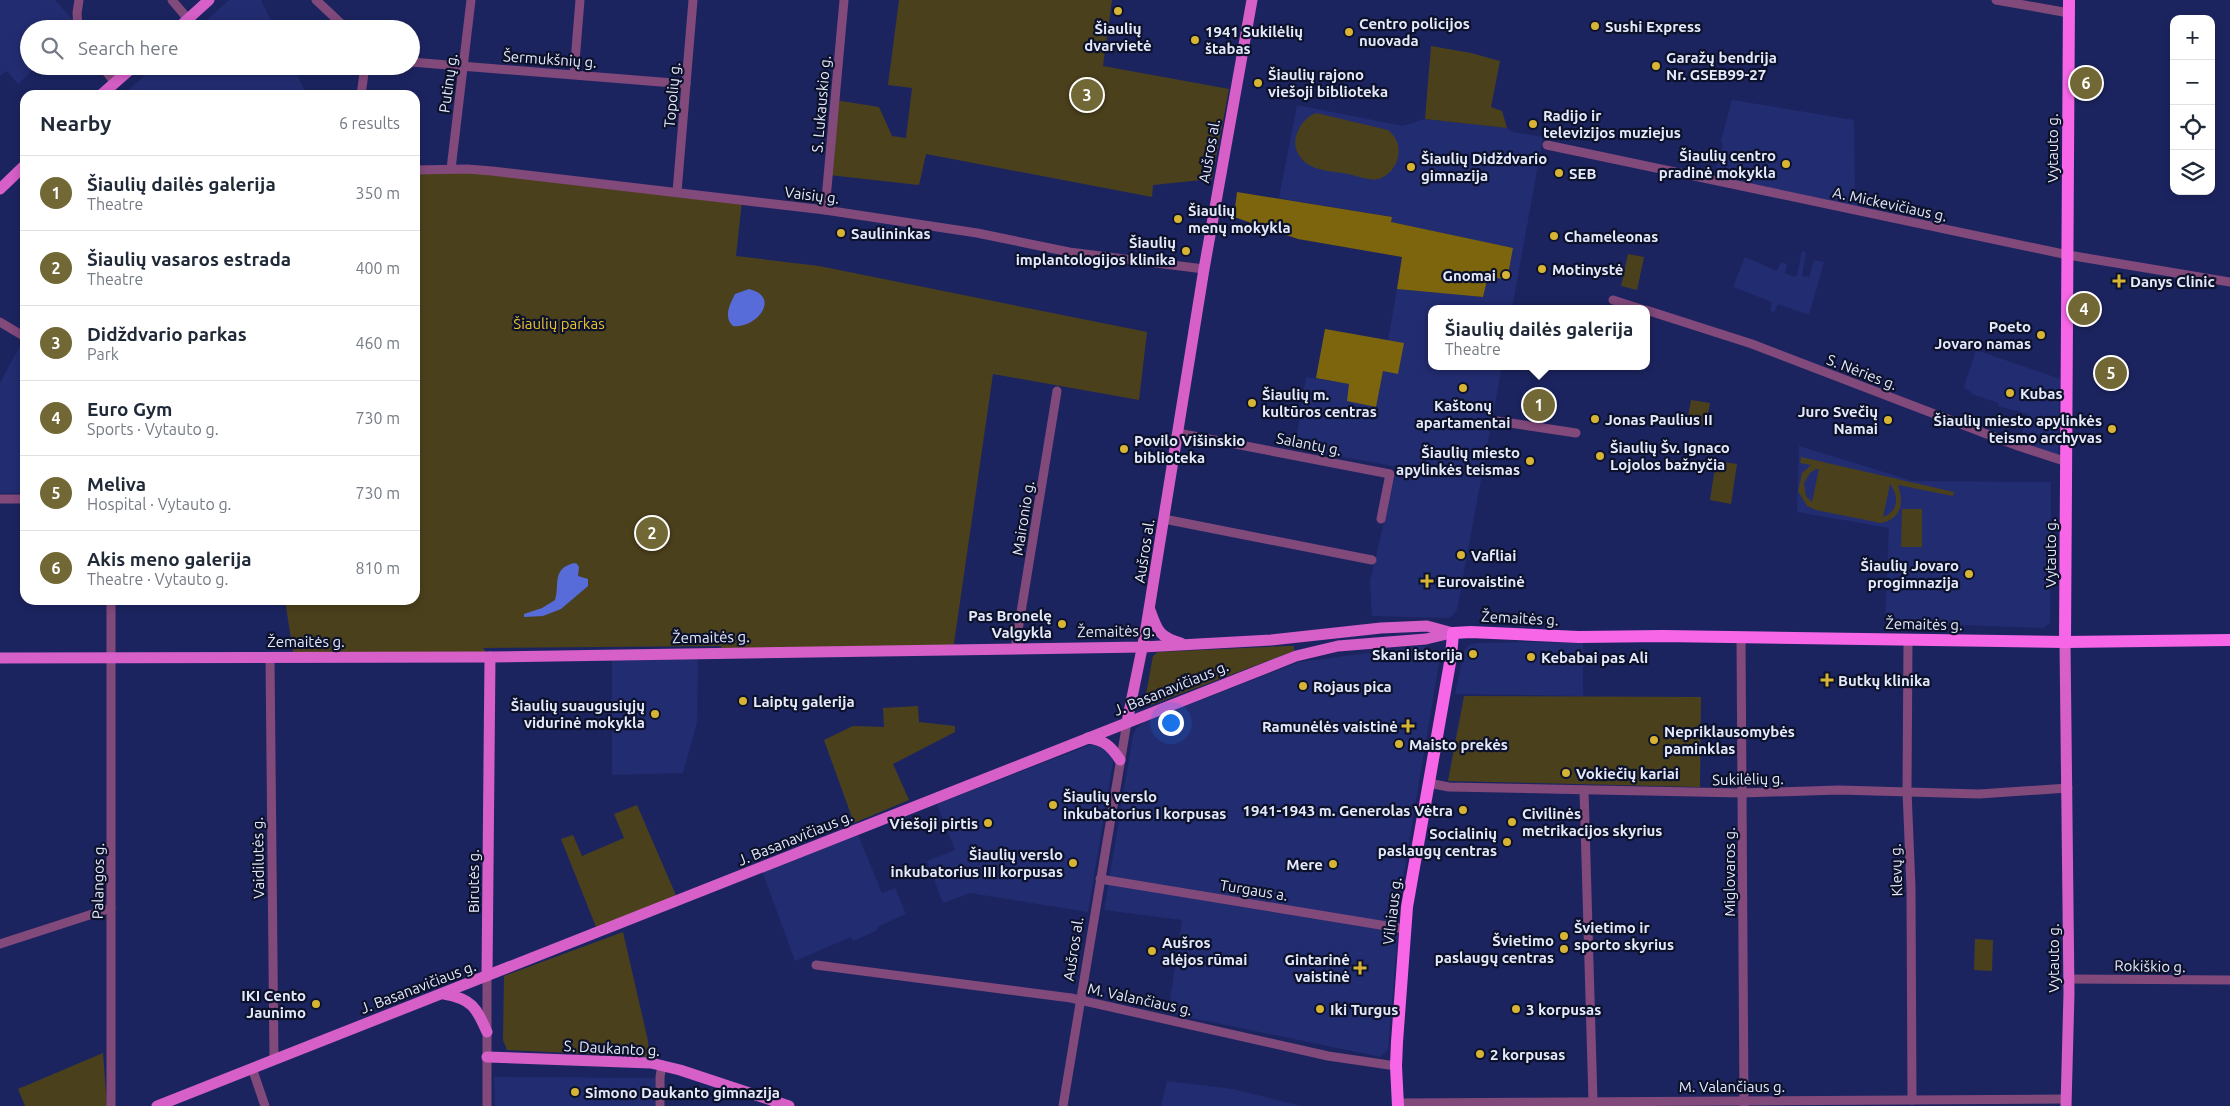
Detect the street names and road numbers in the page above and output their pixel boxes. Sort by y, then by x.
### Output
street label: Šermukšnių g. [503,47,597,71]
street label: Putinų g. [435,52,461,114]
street label: S. Lukauskio g. [808,55,834,153]
street label: Topolių g. [661,61,683,129]
street label: Vytauto g. [2044,113,2061,183]
street label: Aušros al. [1195,118,1223,184]
street label: Vaisių g. [784,183,840,207]
street label: A. Mickevičiaus g. [1831,184,1949,224]
street label: S. Nėries g. [1824,351,1900,393]
street label: Salantų g. [1275,429,1343,459]
street label: Maironio g. [1009,479,1037,557]
street label: Aušros al. [1131,518,1157,584]
street label: Vytauto g. [2042,518,2059,588]
street label: Žemaitės g. [1481,607,1559,629]
street label: Žemaitės g. [1885,615,1963,633]
street label: Žemaitės g. [1077,622,1155,640]
street label: Žemaitės g. [672,628,750,646]
street label: Žemaitės g. [267,633,345,650]
street label: J. Basanavičiaus g. [1111,657,1231,719]
street label: Sukilėlių g. [1712,770,1784,788]
street label: J. Basanavičiaus g. [735,807,855,869]
street label: Vaidilutės g. [249,817,267,899]
street label: Miglovaros g. [1721,827,1738,917]
street label: Palangos g. [89,843,107,919]
street label: Klevų g. [1887,843,1905,897]
street label: Birutės g. [465,849,482,913]
street label: Turgaus a. [1219,876,1289,904]
street label: Vilniaus g. [1379,876,1405,946]
street label: Aušros al. [1060,916,1086,982]
street label: Vytauto g. [2045,923,2062,993]
street label: J. Basanavičiaus g. [358,957,478,1017]
street label: Rokiškio g. [2114,957,2186,975]
street label: M. Valančiaus g. [1086,980,1194,1018]
street label: S. Daukanto g. [563,1037,661,1059]
street label: M. Valančiaus g. [1679,1078,1785,1095]

